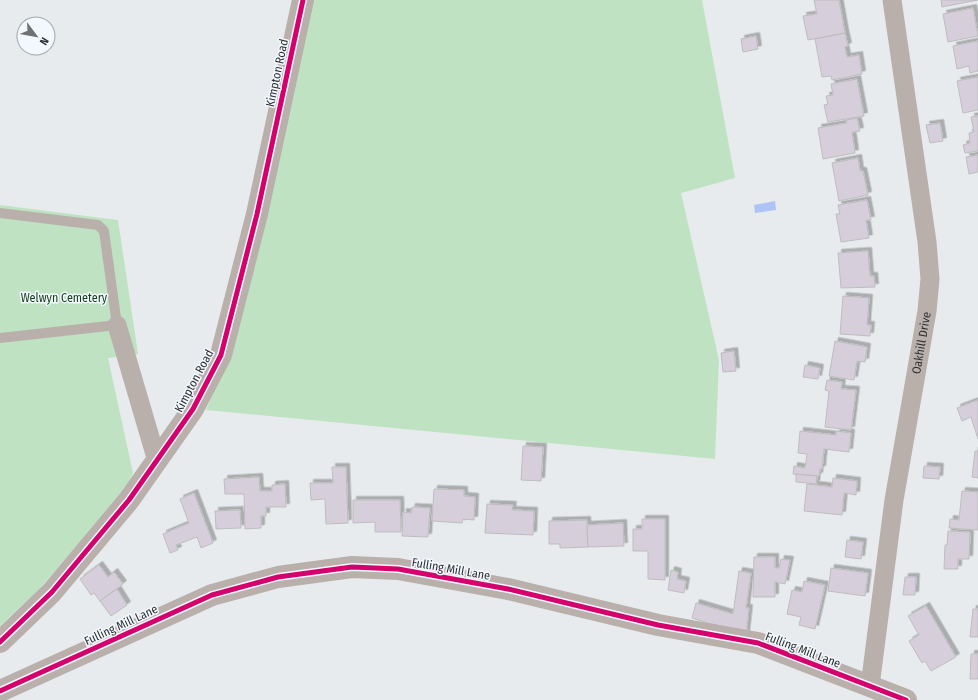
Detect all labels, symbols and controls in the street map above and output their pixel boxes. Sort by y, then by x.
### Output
north arrow [16,16,56,56]
text: N [37,35,51,47]
street label: Kimpton Road [263,38,291,108]
park label: Welwyn Cemetery [21,291,108,305]
street label: Oakhill Drive [909,311,934,375]
street label: Kimpton Road [172,347,216,415]
street label: Fulling Mill Lane [411,555,491,583]
street label: Fulling Mill Lane [82,602,160,648]
street label: Fulling Mill Lane [763,629,843,671]

